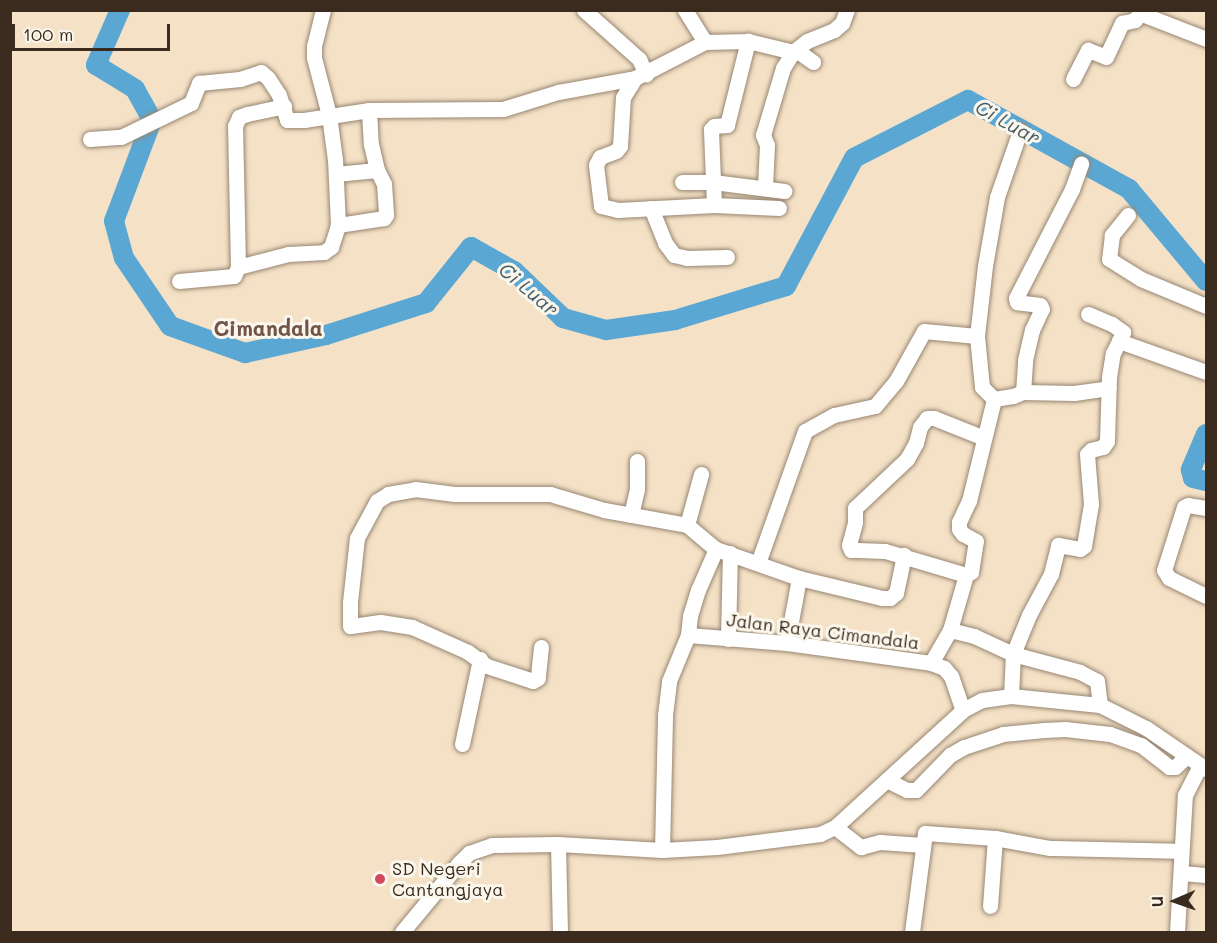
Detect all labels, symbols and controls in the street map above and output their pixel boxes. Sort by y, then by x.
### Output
scale bar [15,12,172,50]
text: 100 m [23,22,73,46]
water label: Ci Luar [971,94,1045,150]
water label: Ci Luar [494,257,564,321]
district label: Cimandala [213,315,323,341]
street label: Jalan Raya Cimandala [725,608,921,654]
place label: SD Negeri Cantangjaya [392,858,503,900]
north arrow [1145,871,1205,931]
marker: SD Negeri Cantangjaya [373,872,387,886]
text: U [1146,896,1167,908]

